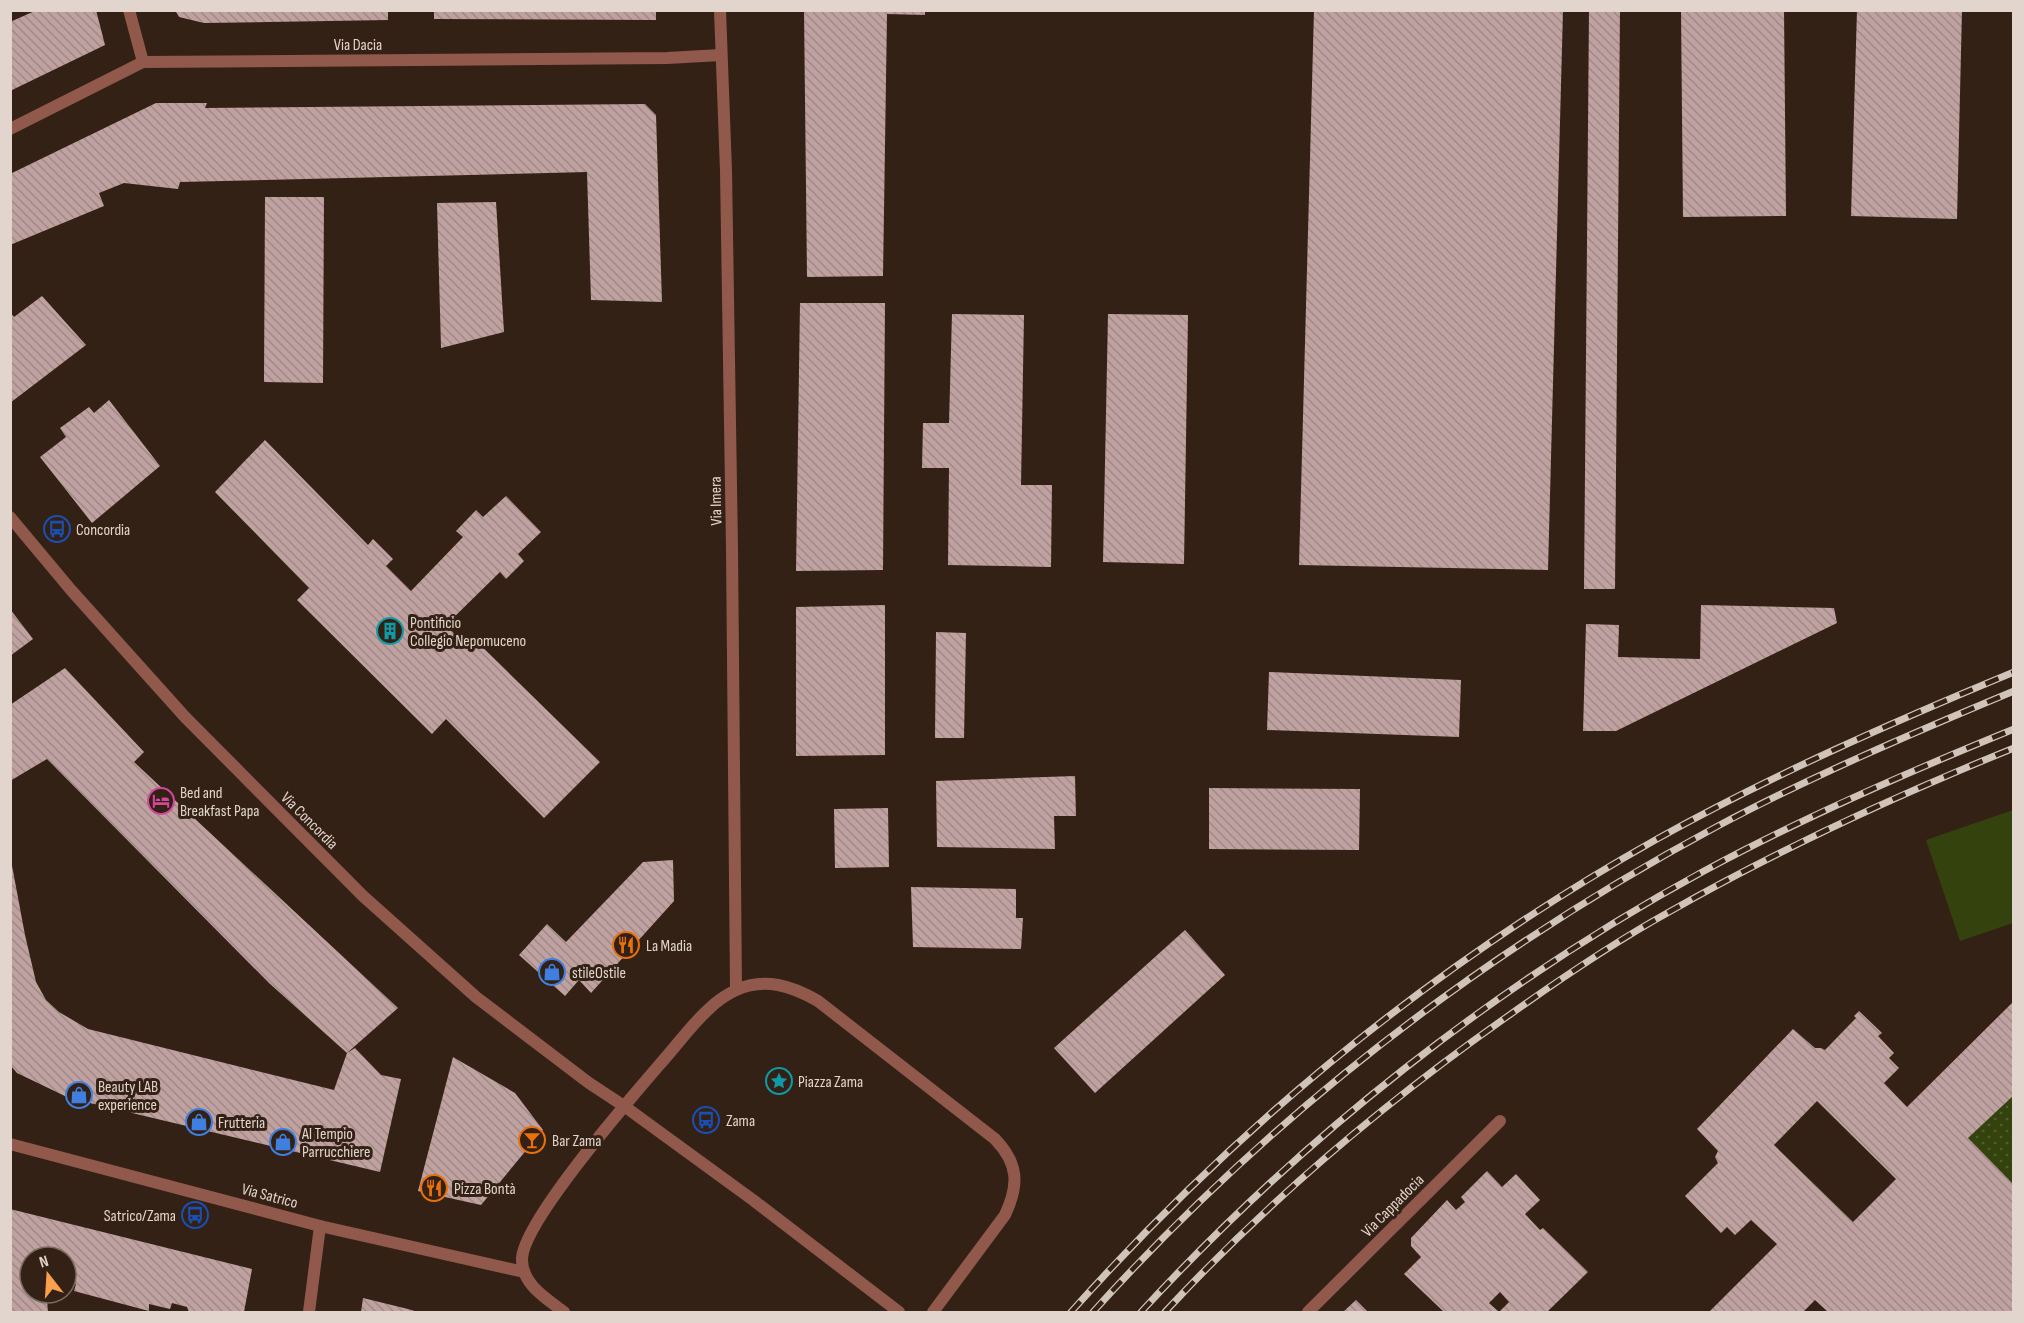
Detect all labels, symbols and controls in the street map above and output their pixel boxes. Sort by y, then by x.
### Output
street label: Via Dacia [334,36,382,55]
street label: Via Imera [707,476,726,526]
bus stop icon: Concordia [42,514,72,544]
place label: Concordia [76,521,130,540]
place label: Pontificio Collegio Nepomuceno [410,614,526,651]
building icon: Pontificio Collegio Nepomuceno [375,616,405,646]
place label: Bed and Breakfast Papa [180,784,259,821]
hotel icon: Bed and Breakfast Papa [146,786,176,816]
street label: Via Concordia [276,788,342,854]
restaurant icon: La Madia [611,930,641,960]
place label: La Madia [646,937,692,956]
shop icon: stileOstile [537,957,567,987]
place label: stileOstile [572,964,626,983]
place icon: Piazza Zama [764,1066,794,1096]
place label: Piazza Zama [798,1073,863,1092]
place label: Beauty LAB experience [98,1078,158,1115]
shop icon: Beauty LAB experience [64,1080,94,1110]
bus stop icon: Zama [691,1105,721,1135]
shop icon: Frutteria [184,1107,214,1137]
place label: Zama [726,1112,755,1131]
place label: Frutteria [218,1114,265,1133]
place label: Al Tempio Parrucchiere [301,1125,370,1162]
bar icon: Bar Zama [517,1125,547,1155]
shop icon: Al Tempio Parrucchiere [268,1127,298,1157]
place label: Bar Zama [552,1132,602,1151]
street label: Via Cappadocia [1358,1171,1428,1241]
restaurant icon: Pizza Bontà [419,1173,449,1203]
street label: Via Satrico [239,1180,300,1213]
place label: Pizza Bontà [454,1180,516,1199]
bus stop icon: Satrico/Zama [180,1200,210,1230]
place label: Satrico/Zama [104,1207,176,1226]
north arrow [18,1245,78,1305]
text: N [37,1252,51,1272]

